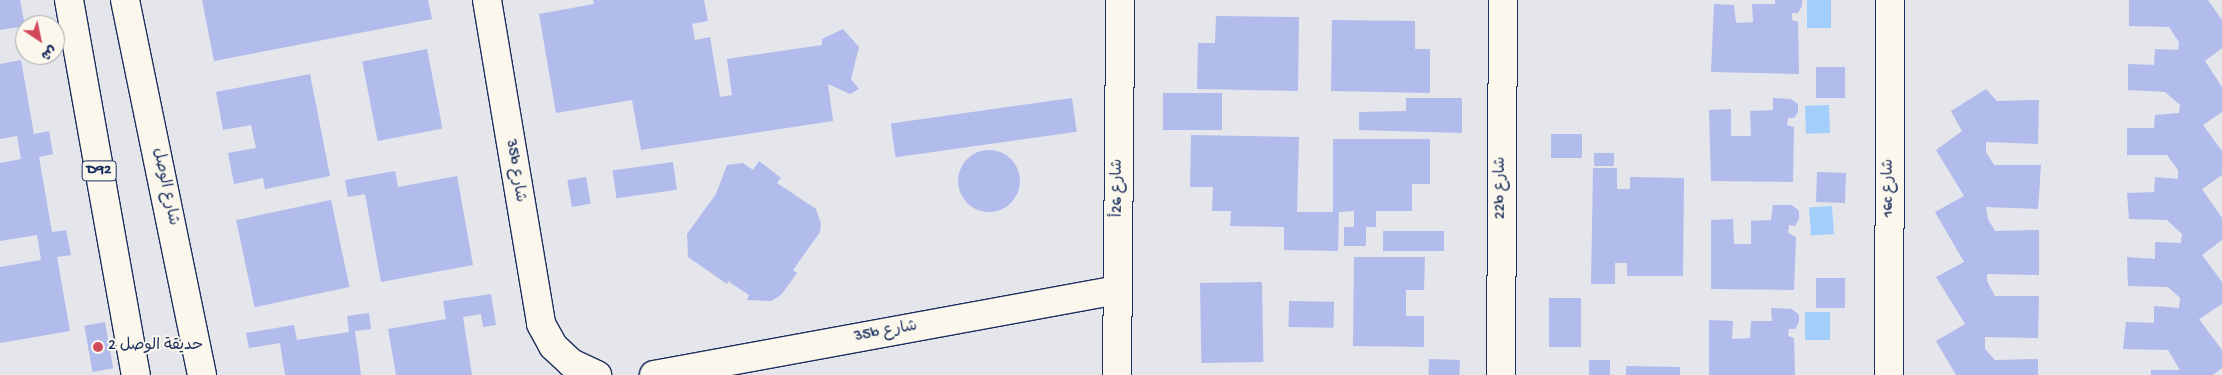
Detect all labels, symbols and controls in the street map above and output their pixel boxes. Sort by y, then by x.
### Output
north arrow [15,15,65,65]
text: ش [37,41,59,63]
street label: 35b شارع [500,138,528,204]
street label: شارع الوصل [146,146,182,228]
street label: 22b شارع [1492,157,1512,219]
road number: D92 [82,158,116,184]
street label: شارع 26أ [1109,159,1129,217]
street label: 16c شارع [1880,159,1900,217]
street label: 35b شارع [853,318,919,348]
place label: حديقة الوصل 2 [108,337,203,357]
marker: حديقة الوصل 2 [92,341,104,353]

